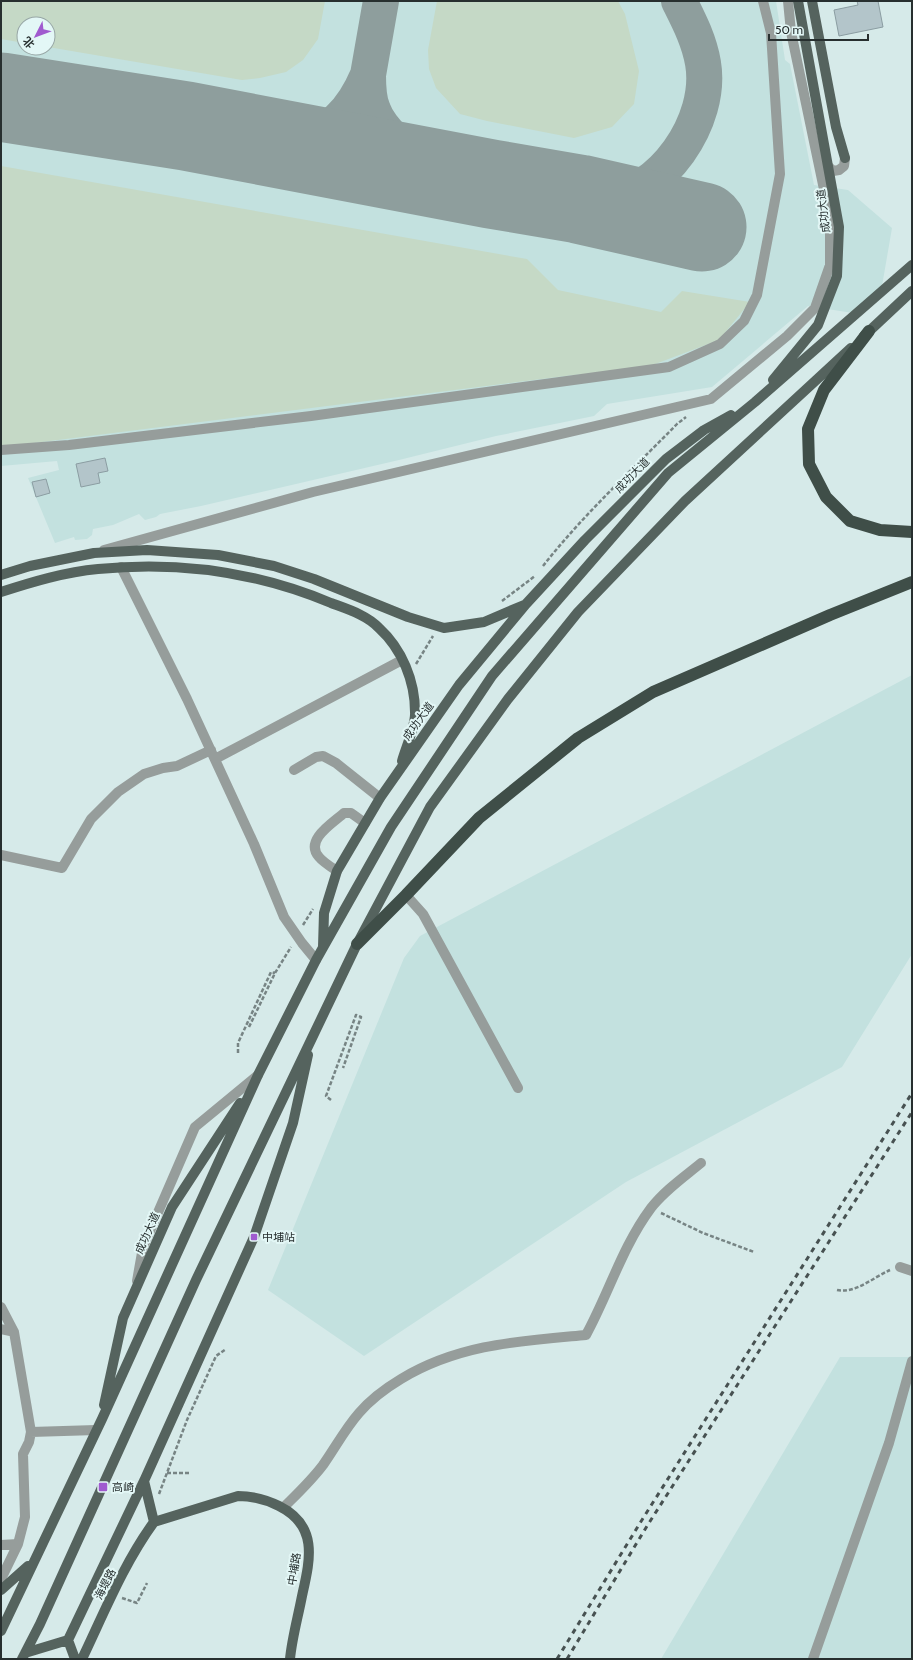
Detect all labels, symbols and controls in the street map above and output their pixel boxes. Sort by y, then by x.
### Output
north arrow [16,16,56,56]
scale bar [769,16,868,42]
text: 50 m [775,22,803,37]
text: 北 [20,34,37,51]
street label: 成功大道 [813,188,833,234]
street label: 成功大道 [611,454,653,496]
street label: 成功大道 [399,699,437,743]
street label: 成功大道 [132,1210,162,1256]
place label: 中埔站 [262,1230,295,1244]
marker: 中埔站 [249,1232,259,1242]
place label: 高崎 [112,1480,134,1494]
marker: 高崎 [97,1481,109,1493]
street label: 中埔路 [285,1552,303,1586]
street label: 海堤路 [91,1566,119,1602]

